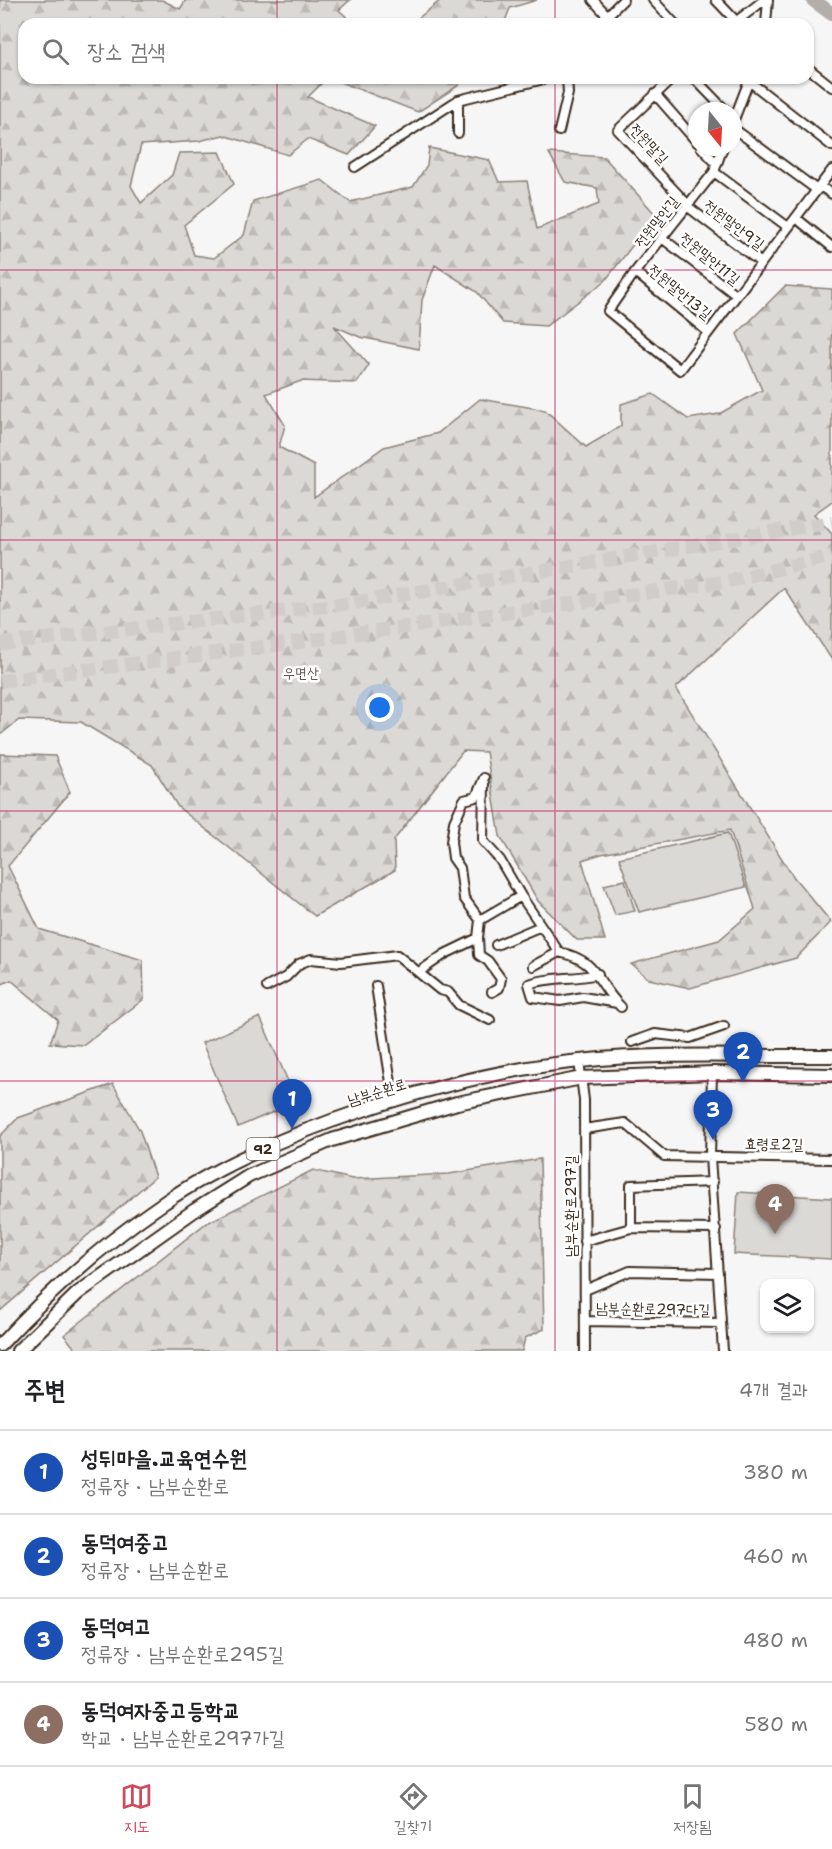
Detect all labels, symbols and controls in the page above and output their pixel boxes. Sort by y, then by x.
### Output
search box [18,18,814,84]
icon: search [39,35,72,68]
text: 장소 검색 [87,37,165,66]
north arrow [688,102,742,156]
street label: 전원말길 [625,120,673,168]
street label: 전원말안길 [631,192,683,252]
street label: 전원말안9길 [700,196,768,254]
street label: 전원말안11길 [676,228,744,290]
street label: 전원말안13길 [644,260,716,324]
park label: 우면산 [283,663,319,683]
your location [365,693,394,722]
pin: 2 [724,1032,762,1082]
street label: 남부순환로 [345,1074,409,1110]
pin: 1 [272,1080,312,1129]
pin: 3 [694,1090,732,1140]
street label: 효령로2길 [744,1133,804,1155]
road number: 92 [246,1138,280,1160]
street label: 남부순환로297길 [561,1155,581,1257]
pin: 4 [756,1184,794,1234]
map controls [760,1279,814,1333]
button: layers [760,1279,814,1333]
street label: 남부순환로297다길 [596,1298,710,1320]
text: 주변 [24,1372,66,1407]
text: 4개 결과 [739,1377,808,1403]
text: 성뒤마을.교육연수원 [81,1444,247,1473]
text: 1 [39,1459,48,1485]
text: 380 m [743,1459,808,1485]
text: 정류장 · 남부순환로 [81,1473,229,1499]
text: 동덕여중고 [81,1528,170,1557]
text: 2 [37,1543,51,1569]
text: 460 m [743,1543,808,1569]
text: 정류장 · 남부순환로 [81,1557,229,1583]
text: 동덕여고 [81,1612,152,1641]
text: 3 [37,1627,51,1653]
text: 480 m [743,1627,808,1653]
text: 정류장 · 남부순환로295길 [81,1641,284,1667]
text: 동덕여자중고등학교 [81,1696,240,1725]
text: 4 [37,1711,51,1737]
text: 580 m [745,1711,808,1737]
text: 학교 · 남부순환로297가길 [81,1725,285,1751]
tab: 지도 [120,1780,153,1837]
tab: 길찾기 [394,1780,432,1837]
tab: 저장됨 [673,1780,712,1837]

